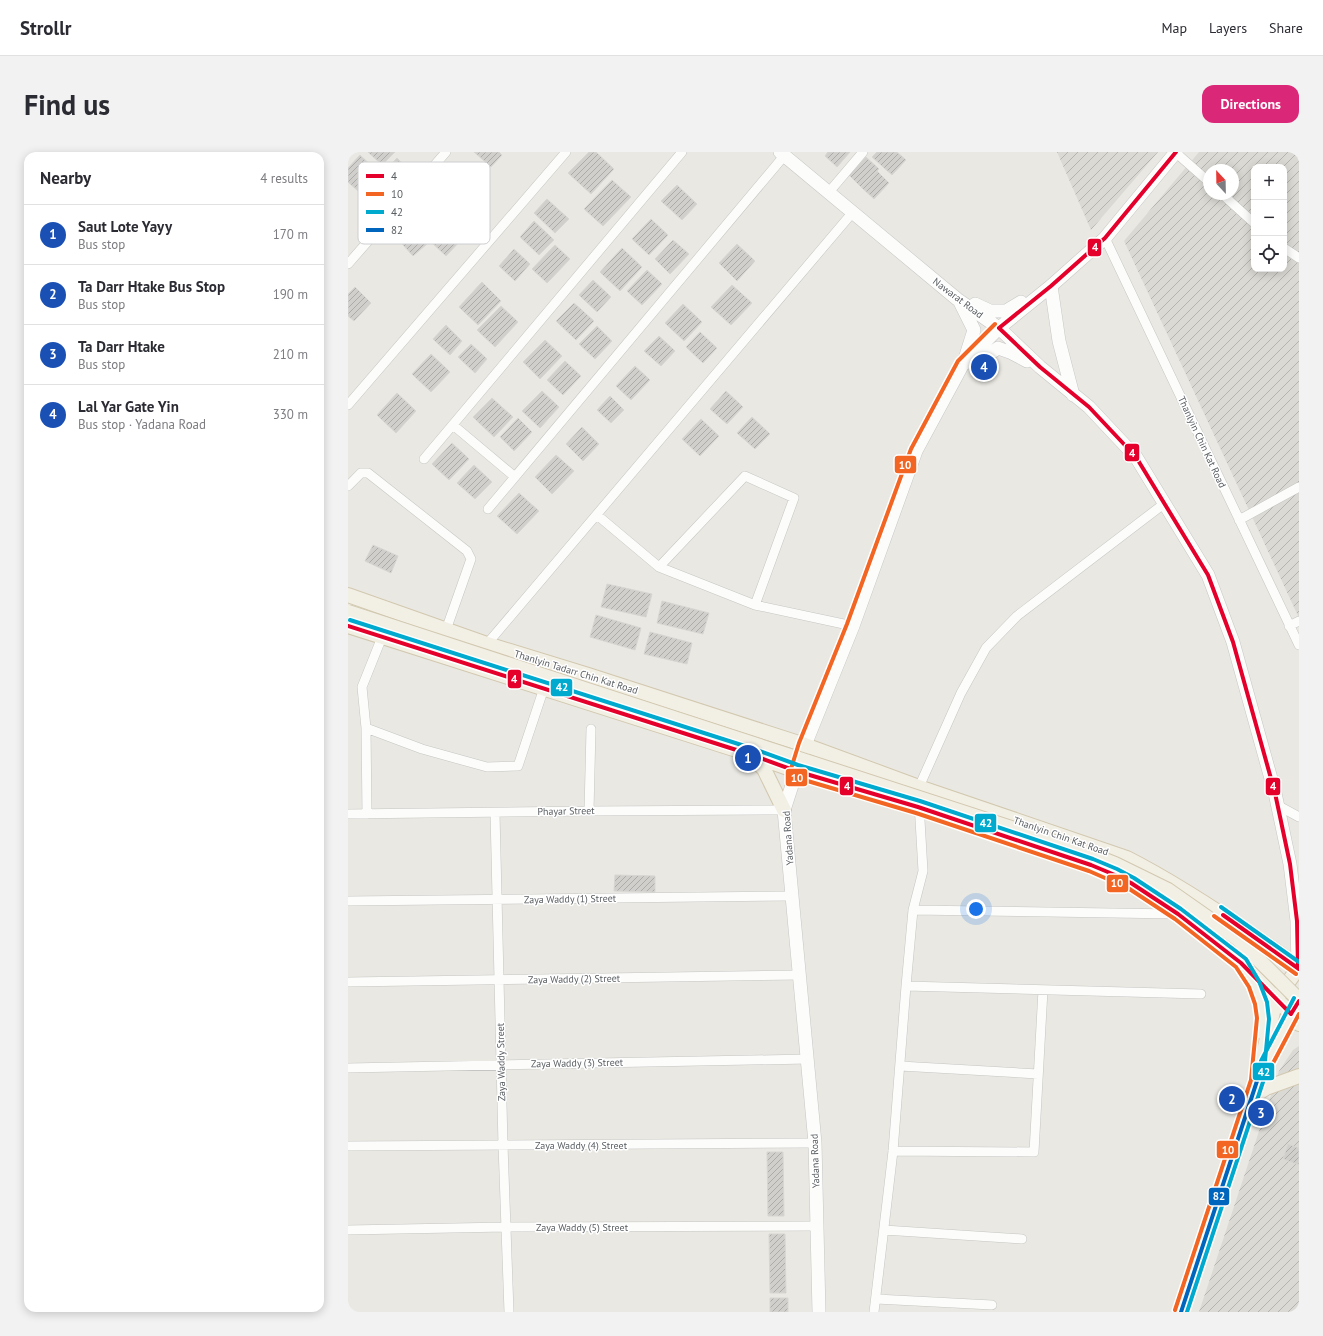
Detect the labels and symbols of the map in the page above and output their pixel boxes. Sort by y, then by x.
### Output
legend [358,162,490,244]
north arrow [1203,164,1239,200]
text: 4 [391,169,397,183]
text: 10 [391,187,403,201]
text: 42 [391,205,403,219]
text: 82 [391,223,403,237]
line badge: 4 [1087,238,1102,257]
text: 4 [1092,240,1099,254]
street label: Nawarat Road [930,275,986,321]
pin: 4 [971,352,997,382]
street label: Thanlyin Chin Kat Road [1175,394,1229,490]
line badge: 4 [1124,443,1140,462]
text: 4 [1129,446,1136,460]
line badge: 10 [894,455,917,474]
text: 10 [899,458,911,472]
street label: Thanlyin Tadarr Chin Kat Road [513,647,639,697]
line badge: 4 [507,669,522,689]
text: 4 [511,672,518,686]
line badge: 42 [550,678,573,697]
text: 42 [556,680,568,694]
pin: 1 [735,743,761,773]
line badge: 10 [785,768,808,787]
text: 10 [791,771,803,785]
line badge: 4 [839,776,854,796]
line badge: 4 [1265,777,1281,796]
text: 4 [844,779,851,793]
text: 4 [1270,779,1277,793]
street label: Phayar Street [537,804,595,818]
street label: Yadana Road [780,810,796,866]
line badge: 42 [974,813,997,833]
street label: Thanlyin Chin Kat Road [1012,814,1110,858]
text: 42 [980,816,992,830]
line badge: 10 [1106,874,1129,893]
text: 10 [1111,876,1123,890]
street label: Zaya Waddy (1) Street [524,892,617,906]
your location [966,899,986,919]
street label: Zaya Waddy (2) Street [528,972,621,986]
street label: Zaya Waddy Street [494,1022,508,1101]
street label: Zaya Waddy (3) Street [531,1056,624,1070]
line badge: 42 [1252,1062,1275,1081]
text: 42 [1258,1065,1270,1079]
pin: 2 [1219,1084,1245,1114]
pin: 3 [1248,1098,1274,1128]
street label: Yadana Road [808,1134,822,1188]
street label: Zaya Waddy (4) Street [535,1139,628,1152]
line badge: 10 [1216,1140,1239,1159]
text: 10 [1222,1143,1234,1157]
line badge: 82 [1208,1187,1230,1206]
text: 82 [1213,1189,1225,1203]
street label: Zaya Waddy (5) Street [536,1221,629,1234]

